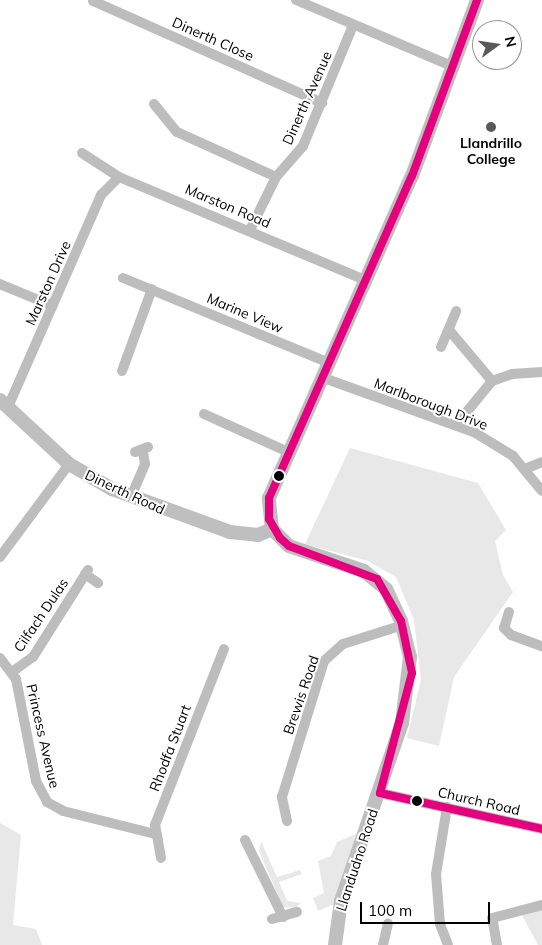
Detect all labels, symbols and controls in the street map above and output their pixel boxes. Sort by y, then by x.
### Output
street label: Dinerth Close [170,14,256,64]
north arrow [472,20,522,70]
text: N [501,34,521,49]
street label: Dinerth Avenue [279,49,335,147]
marker: Llandrillo College [485,121,497,133]
place label: Llandrillo College [460,135,522,168]
street label: Marston Road [183,180,273,232]
street label: Marston Drive [22,238,74,328]
street label: Marine View [204,289,286,337]
street label: Marlborough Drive [372,375,490,433]
street label: Dinerth Road [82,466,168,518]
unlabelled marker [274,471,284,481]
street label: Cilfach Dulas [10,575,72,655]
street label: Brewis Road [280,653,322,737]
street label: Princess Avenue [23,682,63,790]
street label: Rhodfa Stuart [146,702,194,794]
street label: Church Road [436,783,522,819]
unlabelled marker [412,796,422,806]
street label: Llandudno Road [333,807,381,913]
scale bar [362,892,492,924]
text: 100 m [368,901,412,920]

